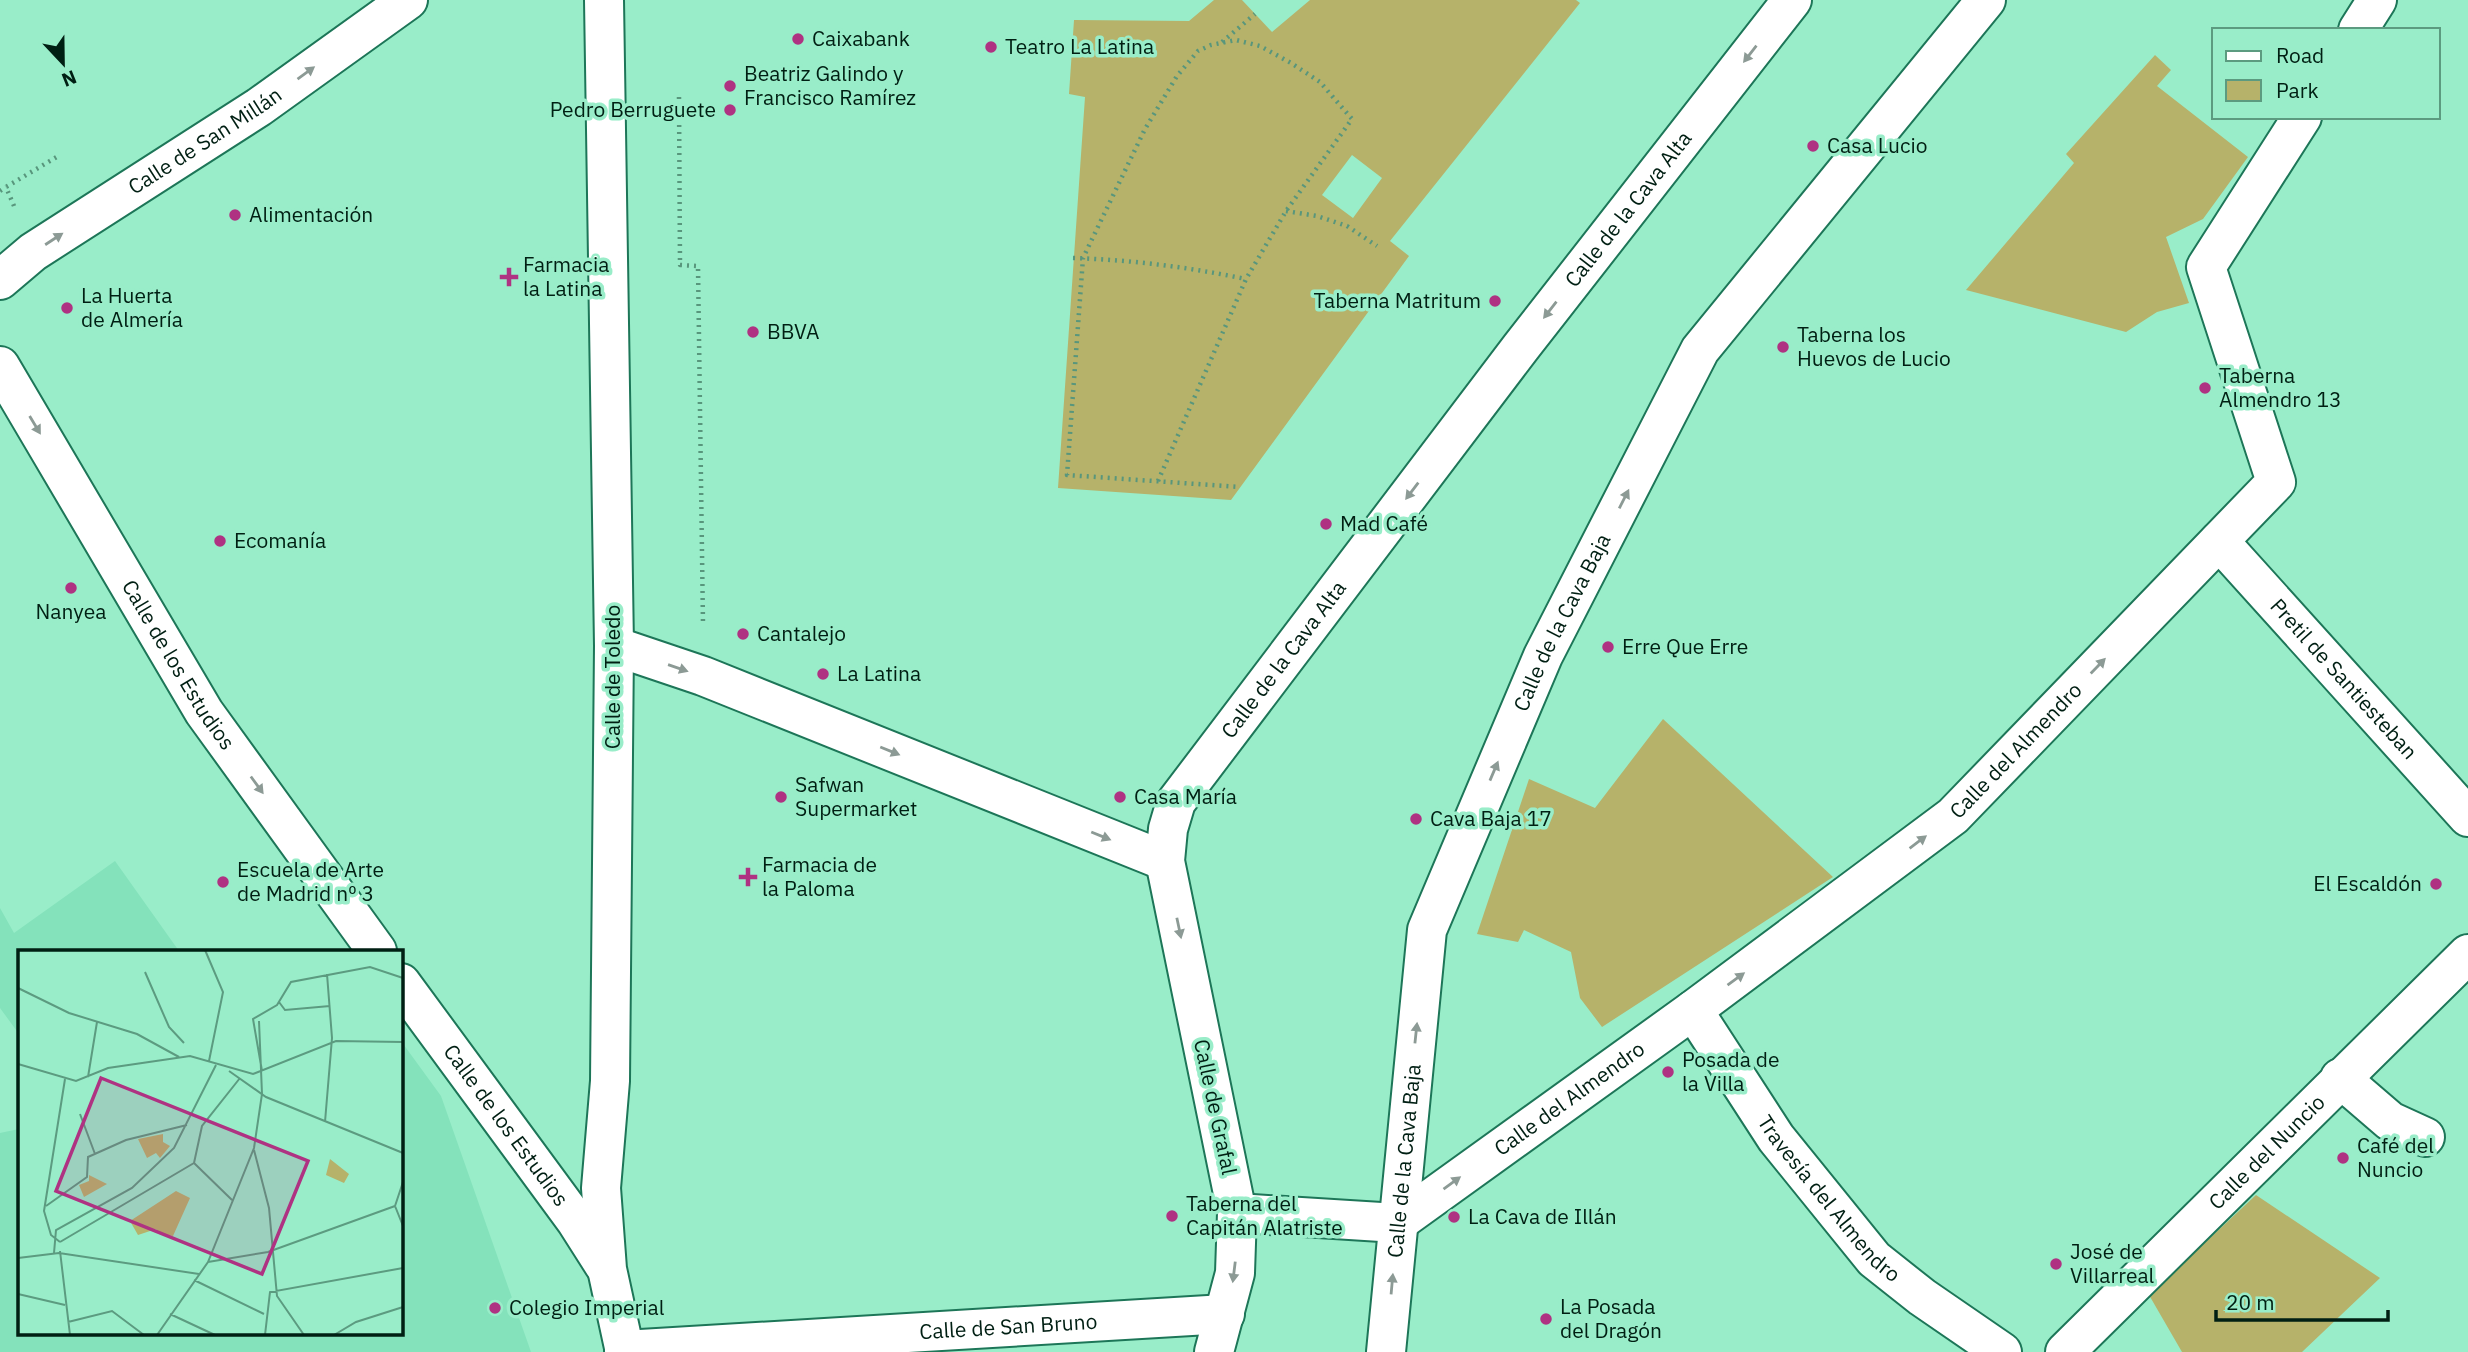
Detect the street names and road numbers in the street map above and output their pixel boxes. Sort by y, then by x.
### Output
street label: Calle de San Millán [122,80,287,200]
street label: Calle de la Cava Alta [1558,125,1697,293]
street label: Calle de la Cava Baja [1506,528,1617,715]
street label: Calle de los Estudios [116,574,242,755]
street label: Calle de la Cava Alta [1214,575,1352,744]
street label: Pretil de Santiesteban [2264,592,2424,765]
street label: Calle de Toledo [598,605,626,749]
street label: Calle del Almendro [1943,676,2088,824]
street label: Calle del Almendro [1488,1034,1650,1162]
street label: Calle de Grafal [1188,1036,1244,1177]
street label: Calle de los Estudios [438,1038,576,1212]
street label: Calle de la Cava Baja [1380,1063,1427,1259]
street label: Calle del Nuncio [2202,1088,2331,1215]
street label: Travesía del Almendro [1752,1109,1907,1288]
street label: Calle de San Bruno [918,1307,1098,1345]

